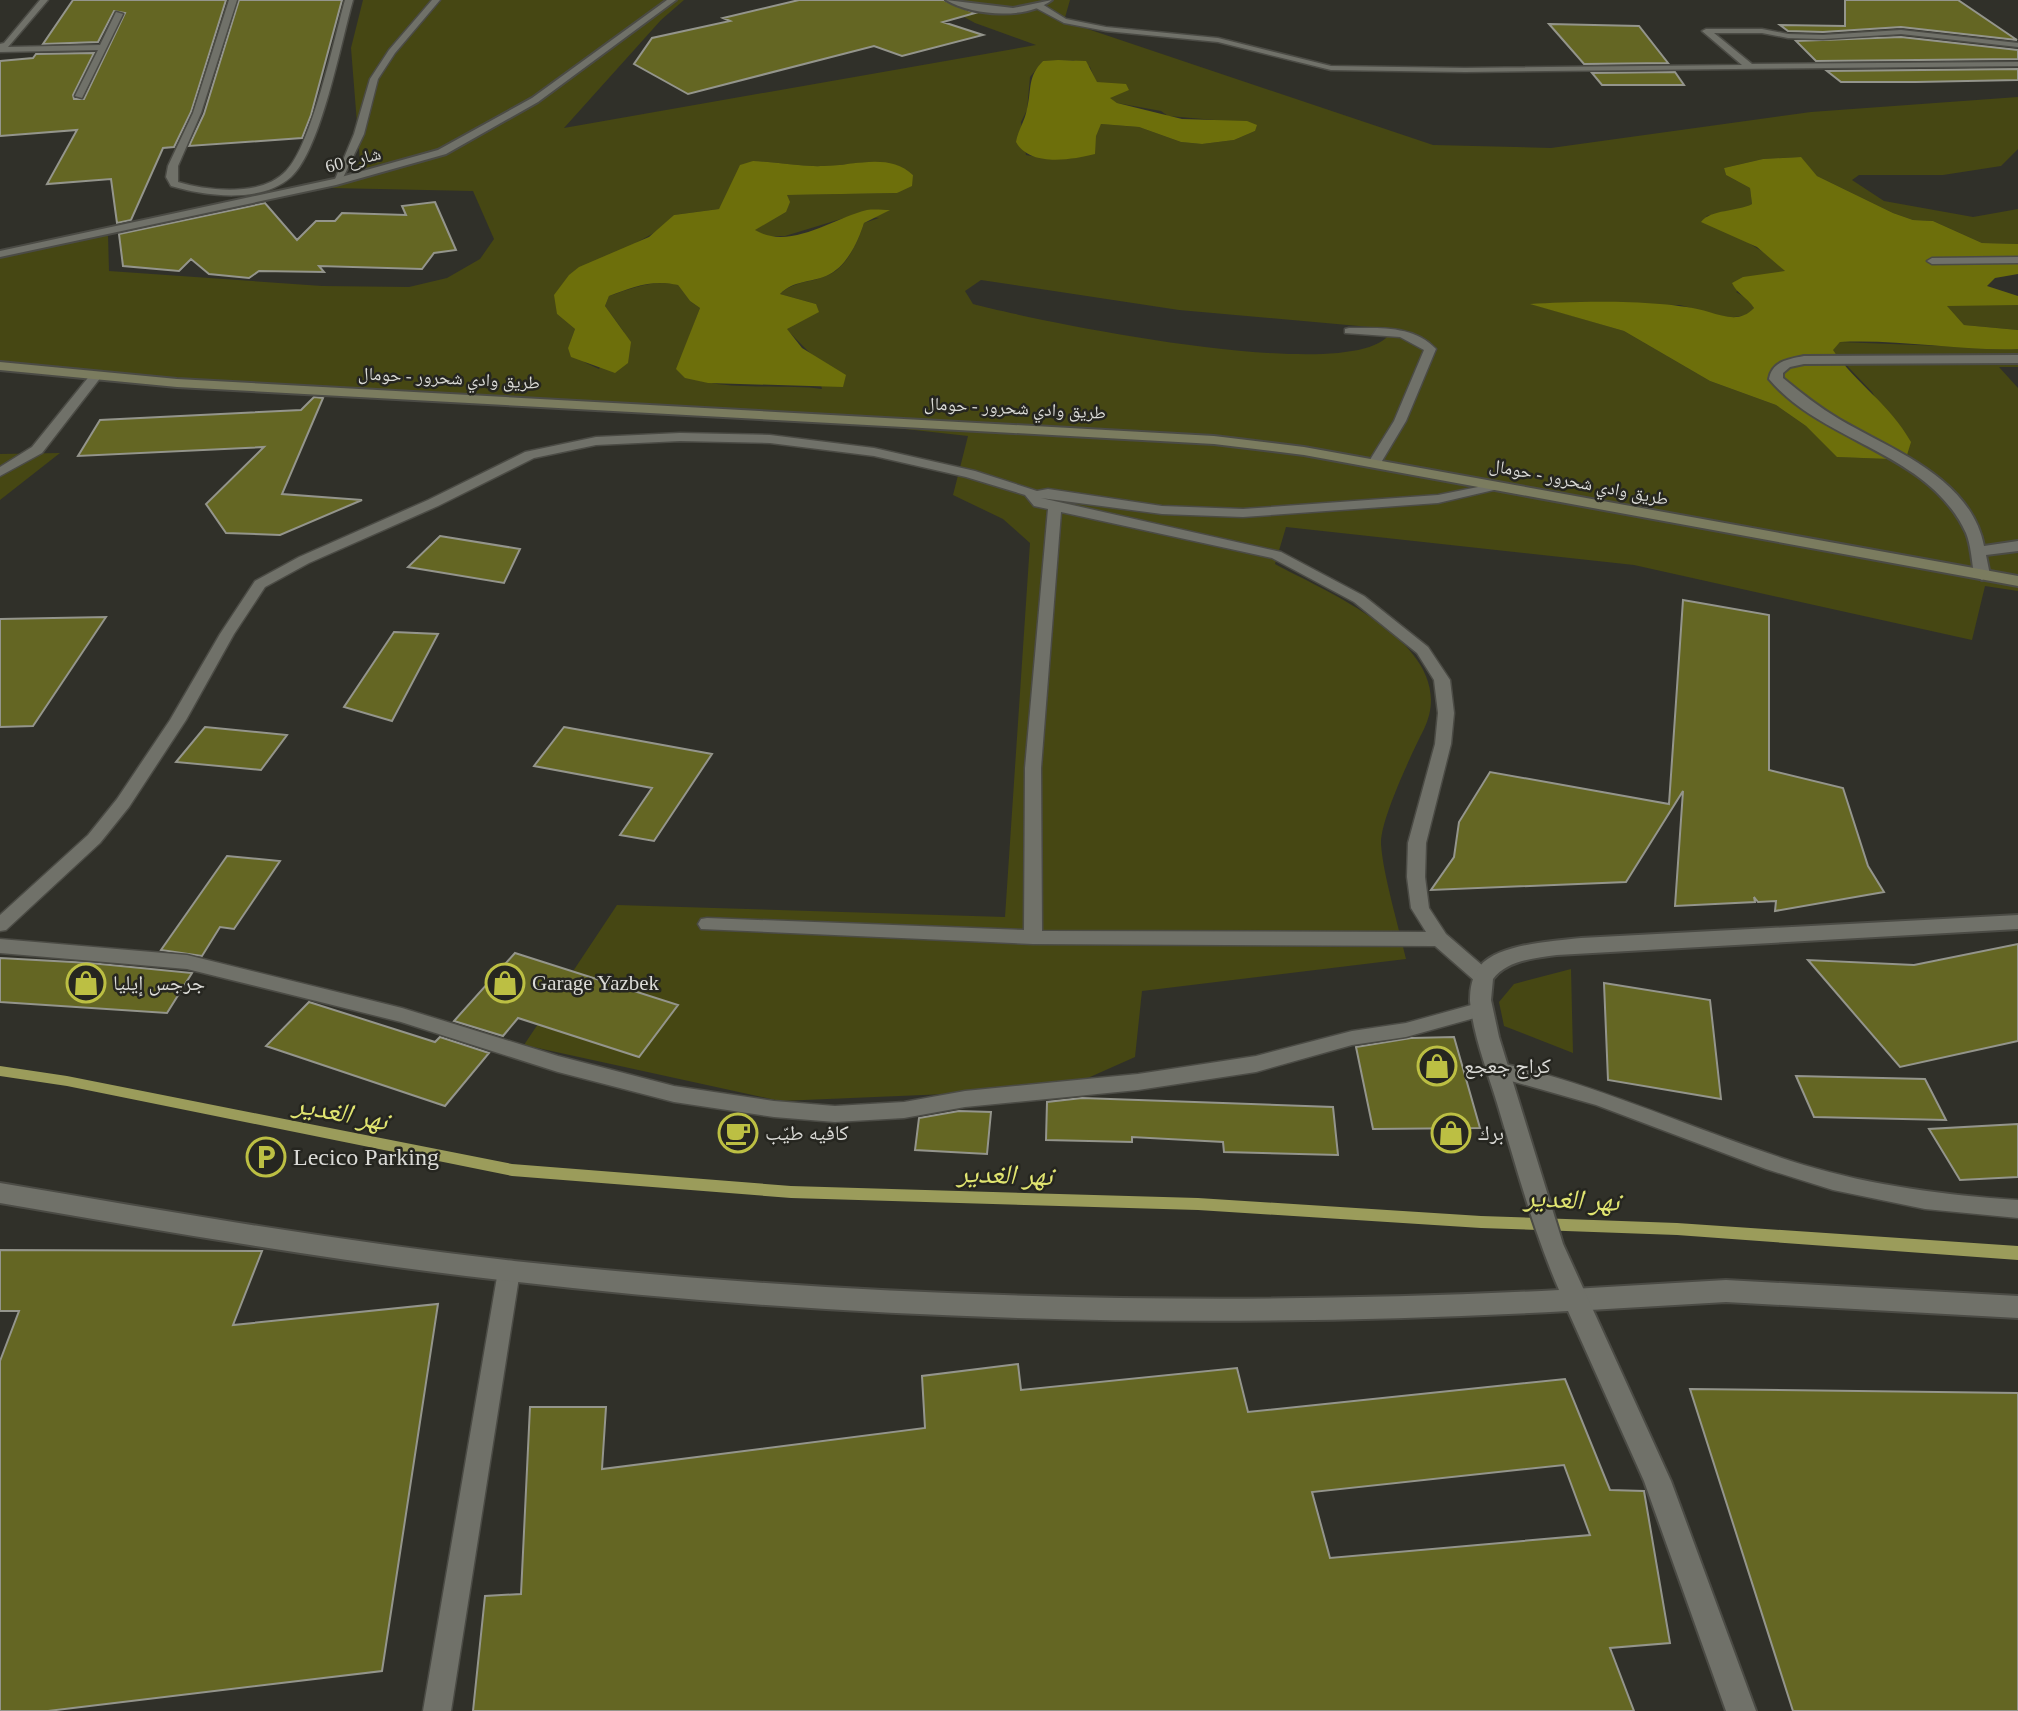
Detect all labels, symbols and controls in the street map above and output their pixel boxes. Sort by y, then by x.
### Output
street label: شارع 60 [323,143,383,178]
street label: طريق وادي شحرور - حومال [357,363,540,397]
street label: طريق وادي شحرور - حومال [923,393,1106,427]
street label: طريق وادي شحرور - حومال [1487,455,1670,514]
shop icon: جرجس إيليا [65,962,107,1004]
shop icon: Garage Yazbek [484,962,526,1004]
place label: جرجس إيليا [113,971,205,997]
place label: Garage Yazbek [532,971,660,995]
shop icon: كراج جعجع [1416,1045,1458,1087]
place label: كراج جعجع [1464,1054,1551,1079]
water label: نهر الغدير [289,1087,395,1138]
cafe icon: كافيه طيّب [717,1112,759,1154]
shop icon: برك [1430,1112,1472,1154]
place label: كافيه طيّب [765,1121,849,1145]
place label: برك [1478,1121,1504,1145]
parking icon: Lecico Parking [245,1136,287,1178]
place label: Lecico Parking [293,1144,439,1170]
water label: نهر الغدير [955,1157,1057,1192]
water label: نهر الغدير [1522,1181,1624,1218]

